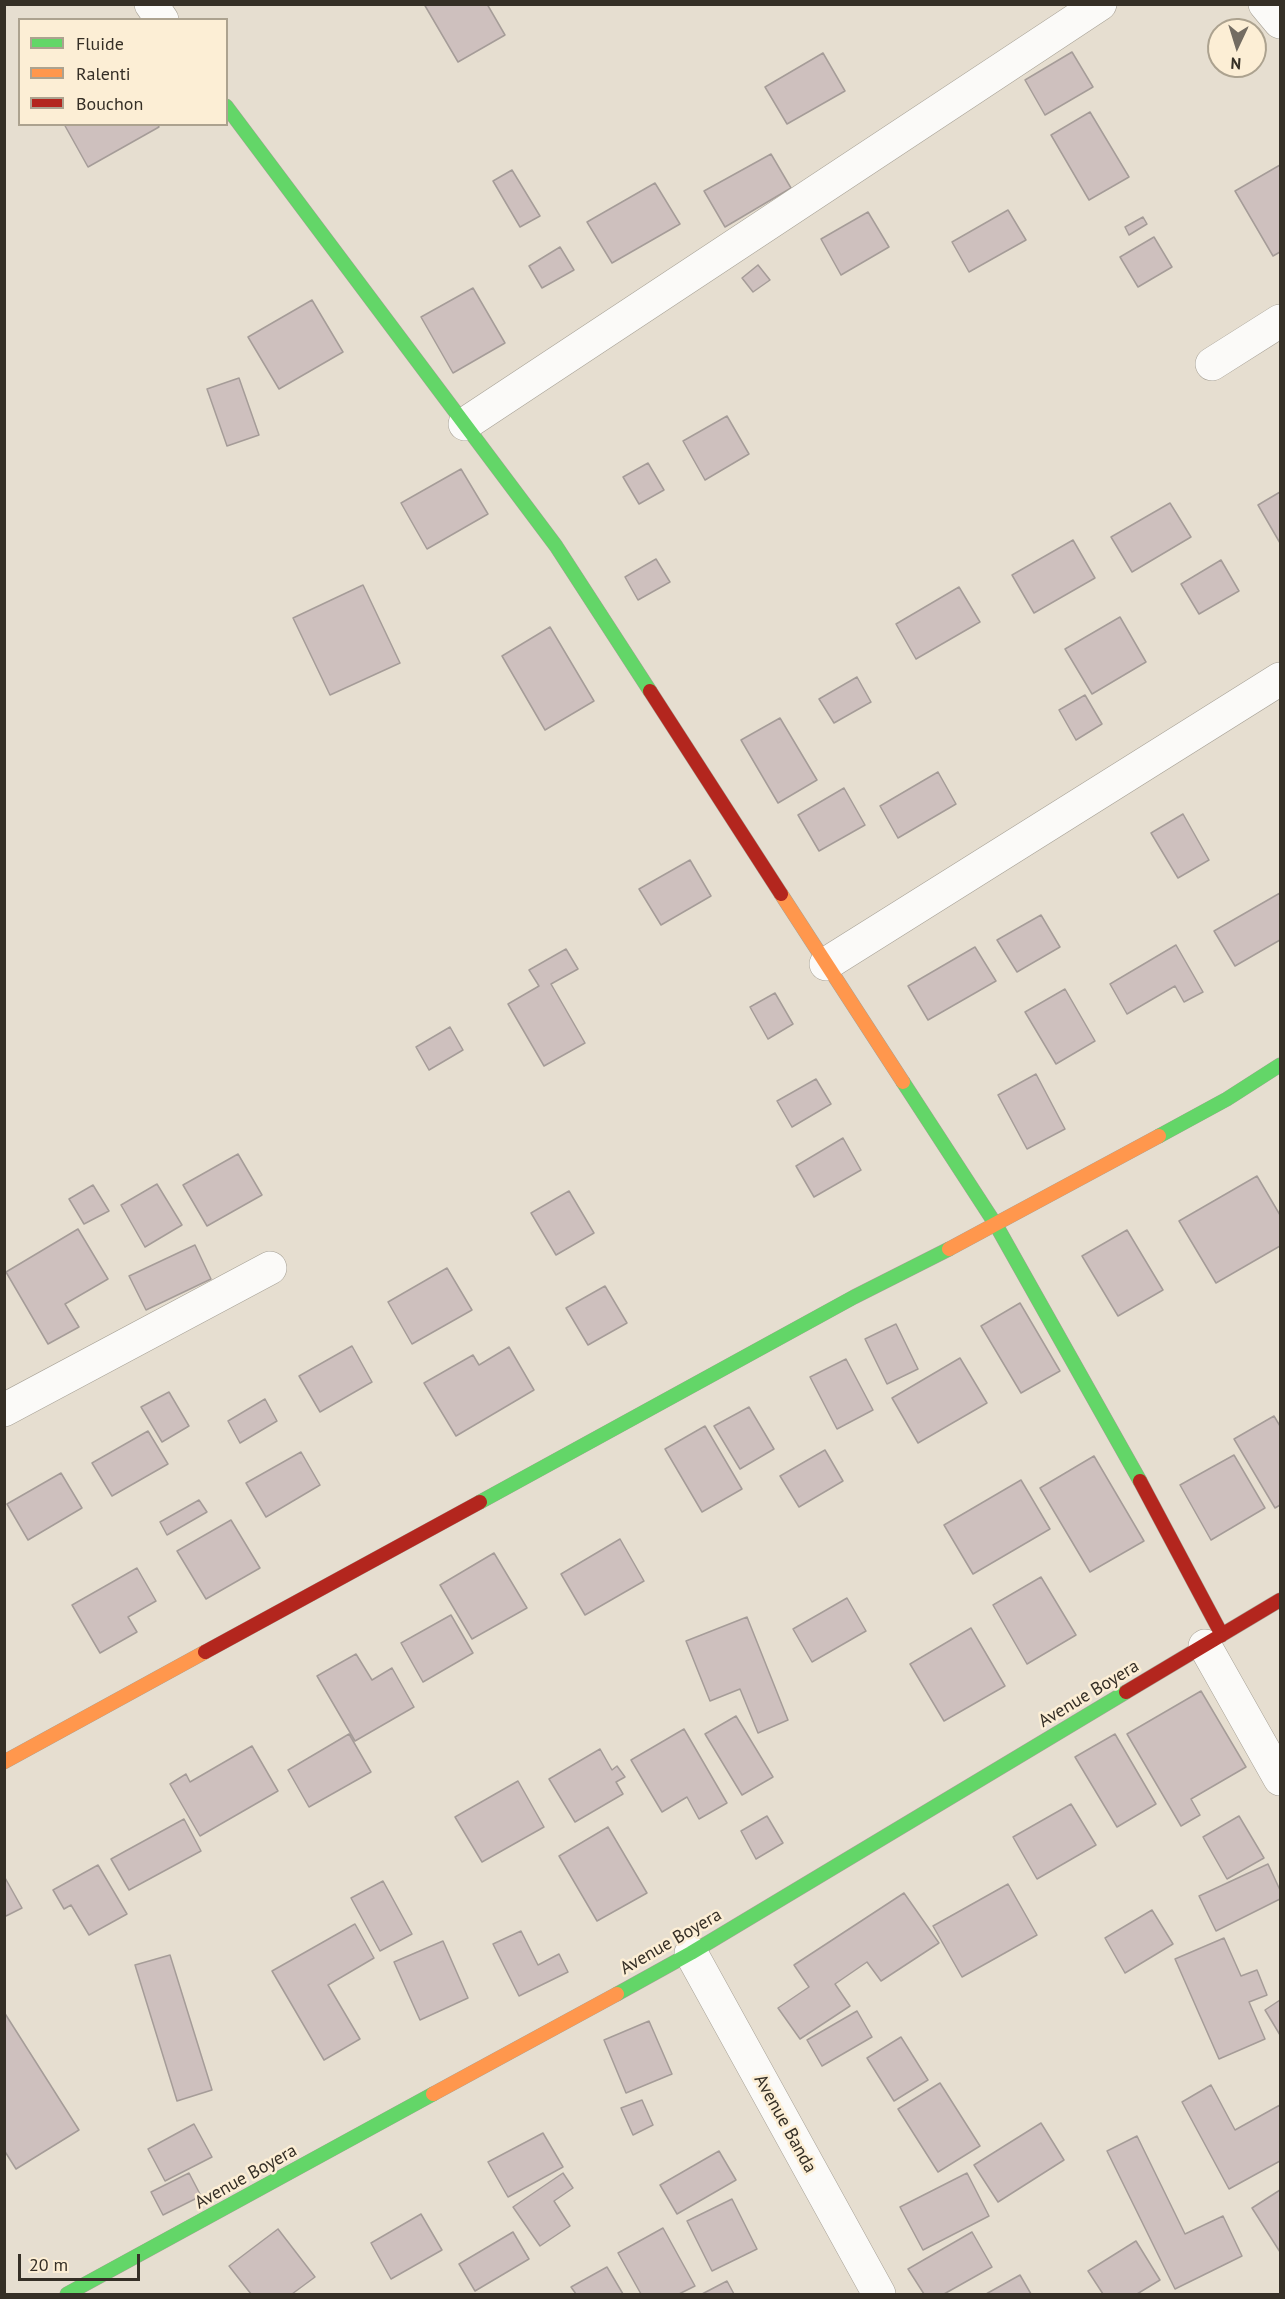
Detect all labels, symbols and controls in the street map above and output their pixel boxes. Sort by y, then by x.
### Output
legend [18,18,228,126]
north arrow [1207,18,1267,78]
text: Fluide [76,32,124,55]
text: N [1230,54,1242,74]
text: Ralenti [76,62,131,85]
text: Bouchon [76,92,143,115]
street label: Avenue Boyera [1035,1656,1143,1732]
street label: Avenue Boyera [617,1904,725,1980]
street label: Avenue Banda [749,2071,821,2177]
street label: Avenue Boyera [191,2140,301,2214]
scale bar [21,2242,142,2280]
text: 20 m [29,2253,68,2276]

